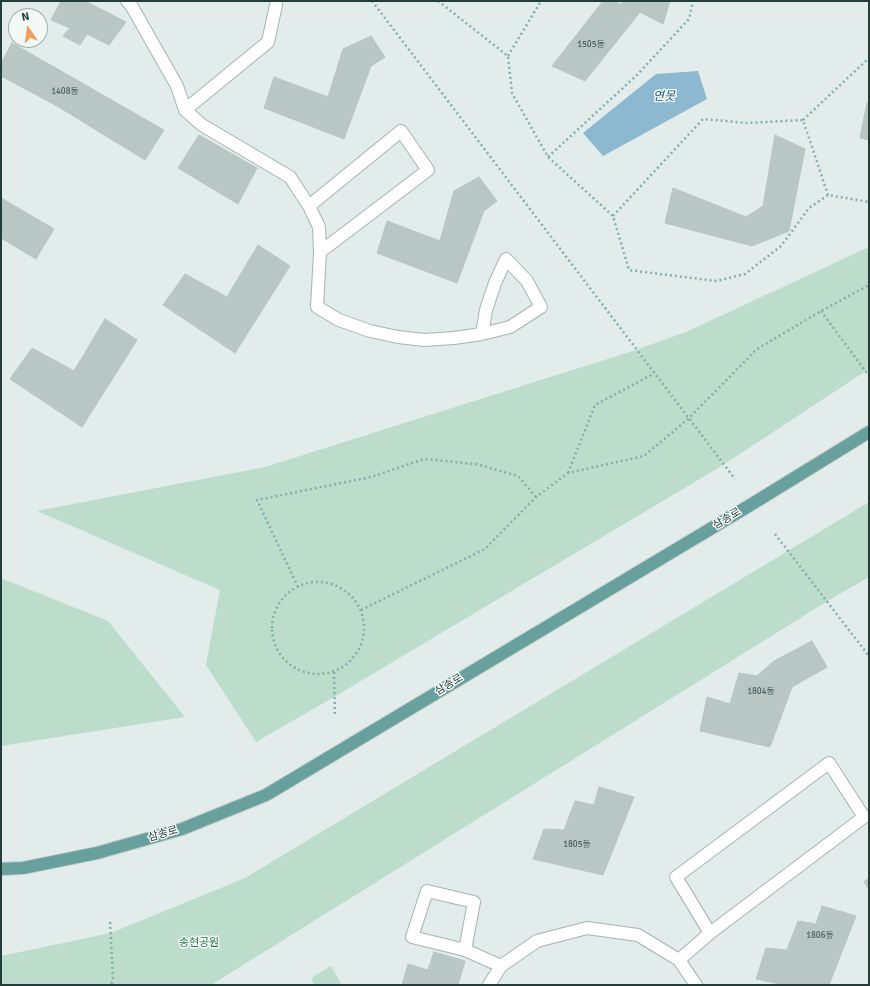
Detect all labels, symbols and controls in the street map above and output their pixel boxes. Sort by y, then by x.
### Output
north arrow [8,8,48,48]
text: N [20,10,31,24]
house number: 1505동 [577,40,605,50]
house number: 1408동 [51,87,79,97]
water label: 연못 [653,90,675,104]
street label: 삼송로 [711,506,743,532]
street label: 삼송로 [433,672,465,698]
house number: 1804동 [747,687,775,697]
street label: 삼송로 [147,823,179,845]
house number: 1805동 [563,840,591,850]
house number: 1806동 [806,931,834,941]
park label: 송현공원 [179,936,219,950]

